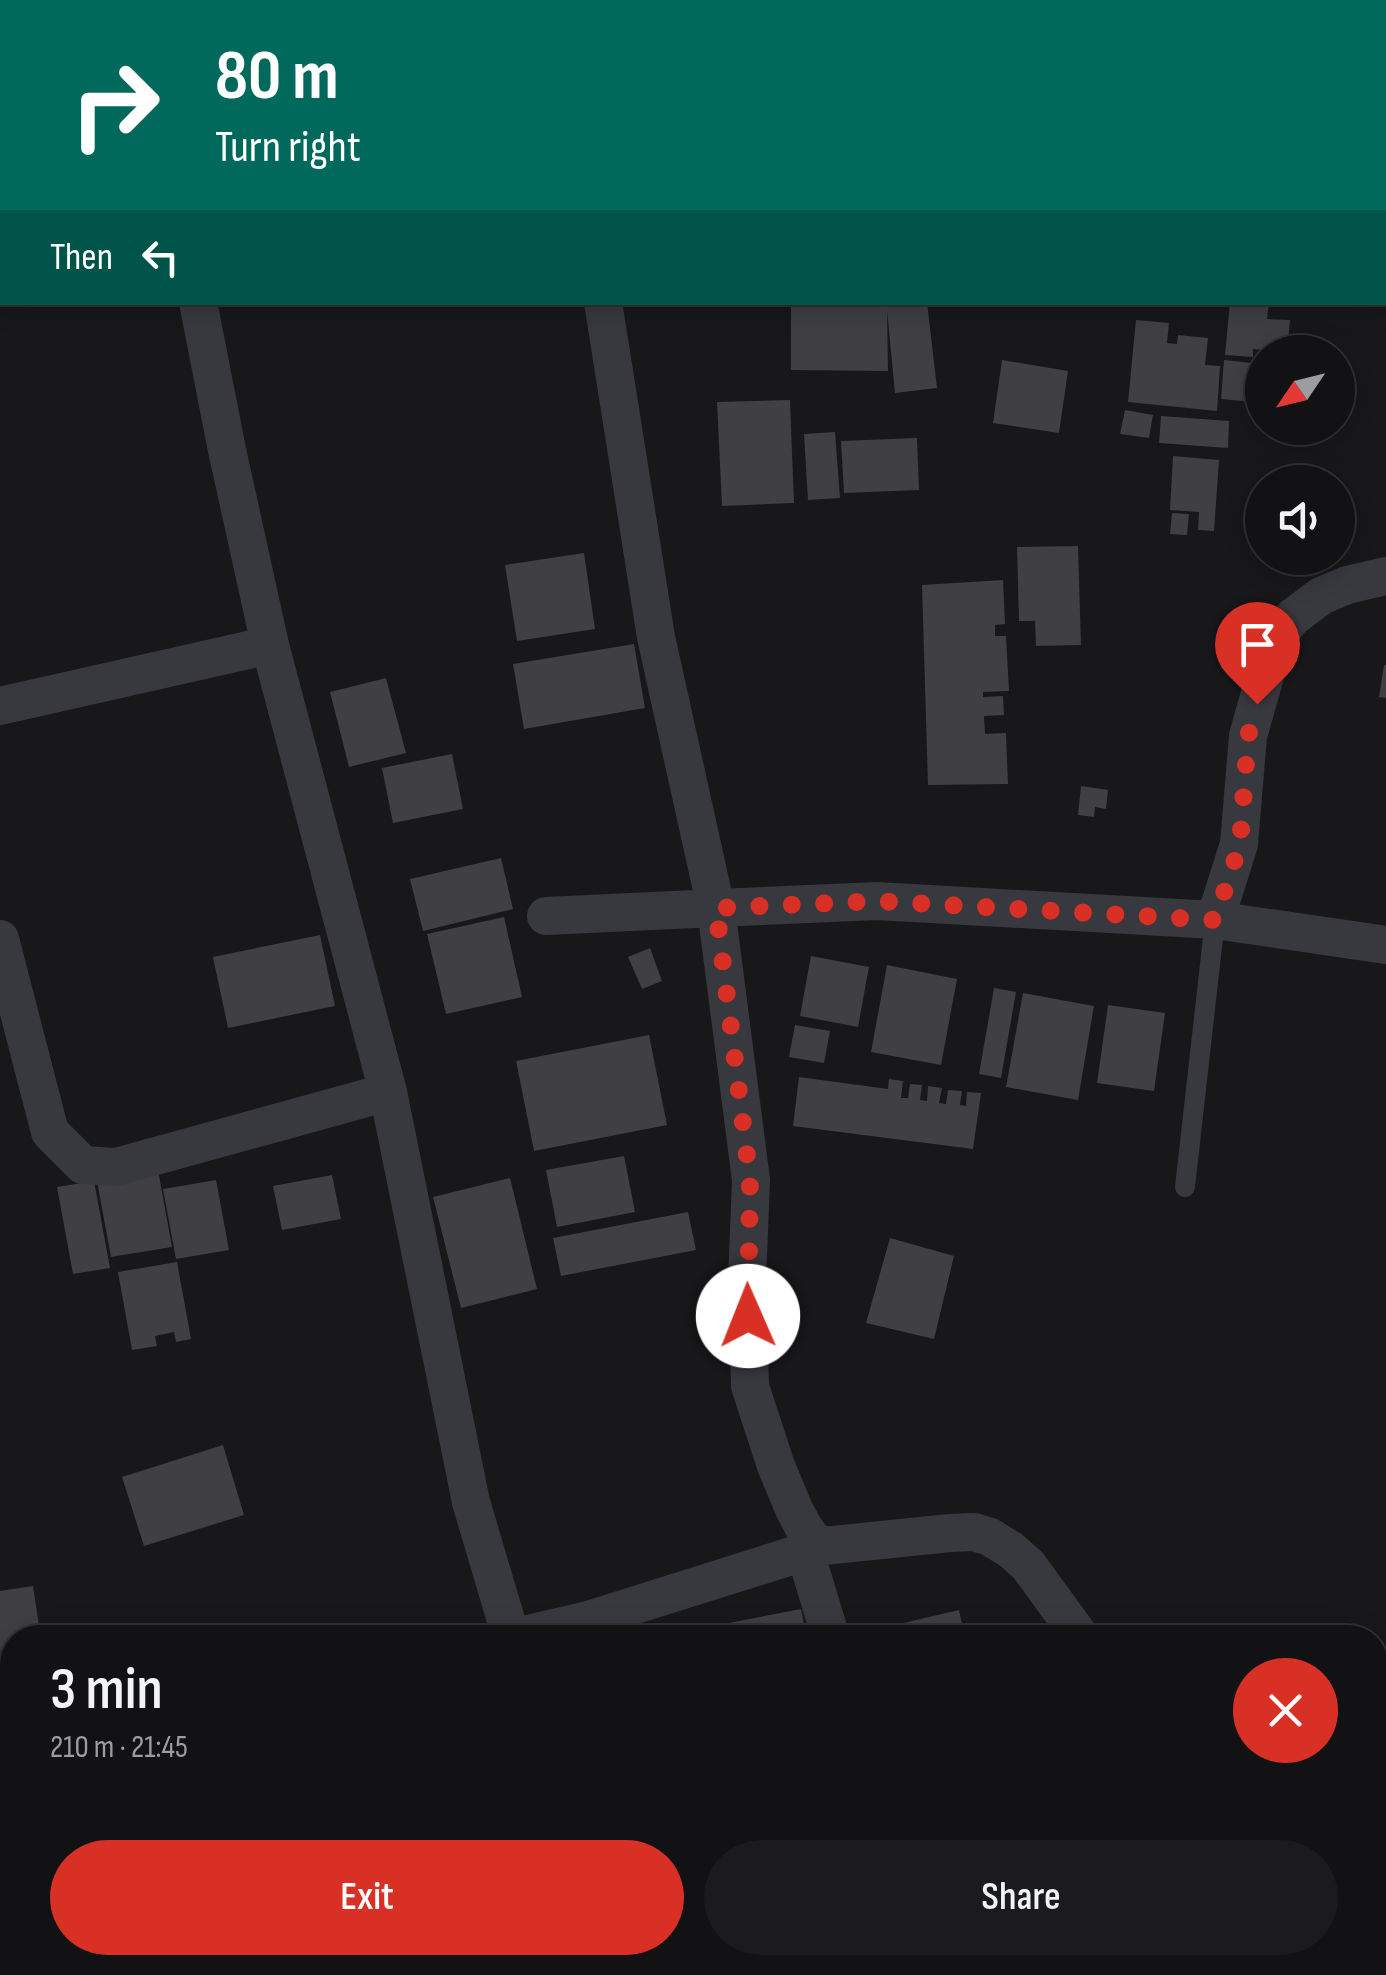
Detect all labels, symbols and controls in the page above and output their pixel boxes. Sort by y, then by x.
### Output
text: 80 m [215,35,339,119]
icon: right [50,40,180,170]
text: Turn right [215,120,361,175]
icon: left [133,230,188,285]
text: Then [50,235,113,280]
north arrow [1245,335,1355,445]
map controls [1245,335,1355,575]
button: sound [1245,465,1355,575]
pin [1215,602,1300,705]
icon: arrive [1230,617,1285,672]
position arrow [696,1264,800,1368]
text: 3 min [50,1654,163,1726]
button: close [1233,1658,1338,1763]
text: 210 m · 21:45 [50,1728,188,1767]
button: Exit [50,1840,684,1955]
button: Share [704,1840,1338,1955]

